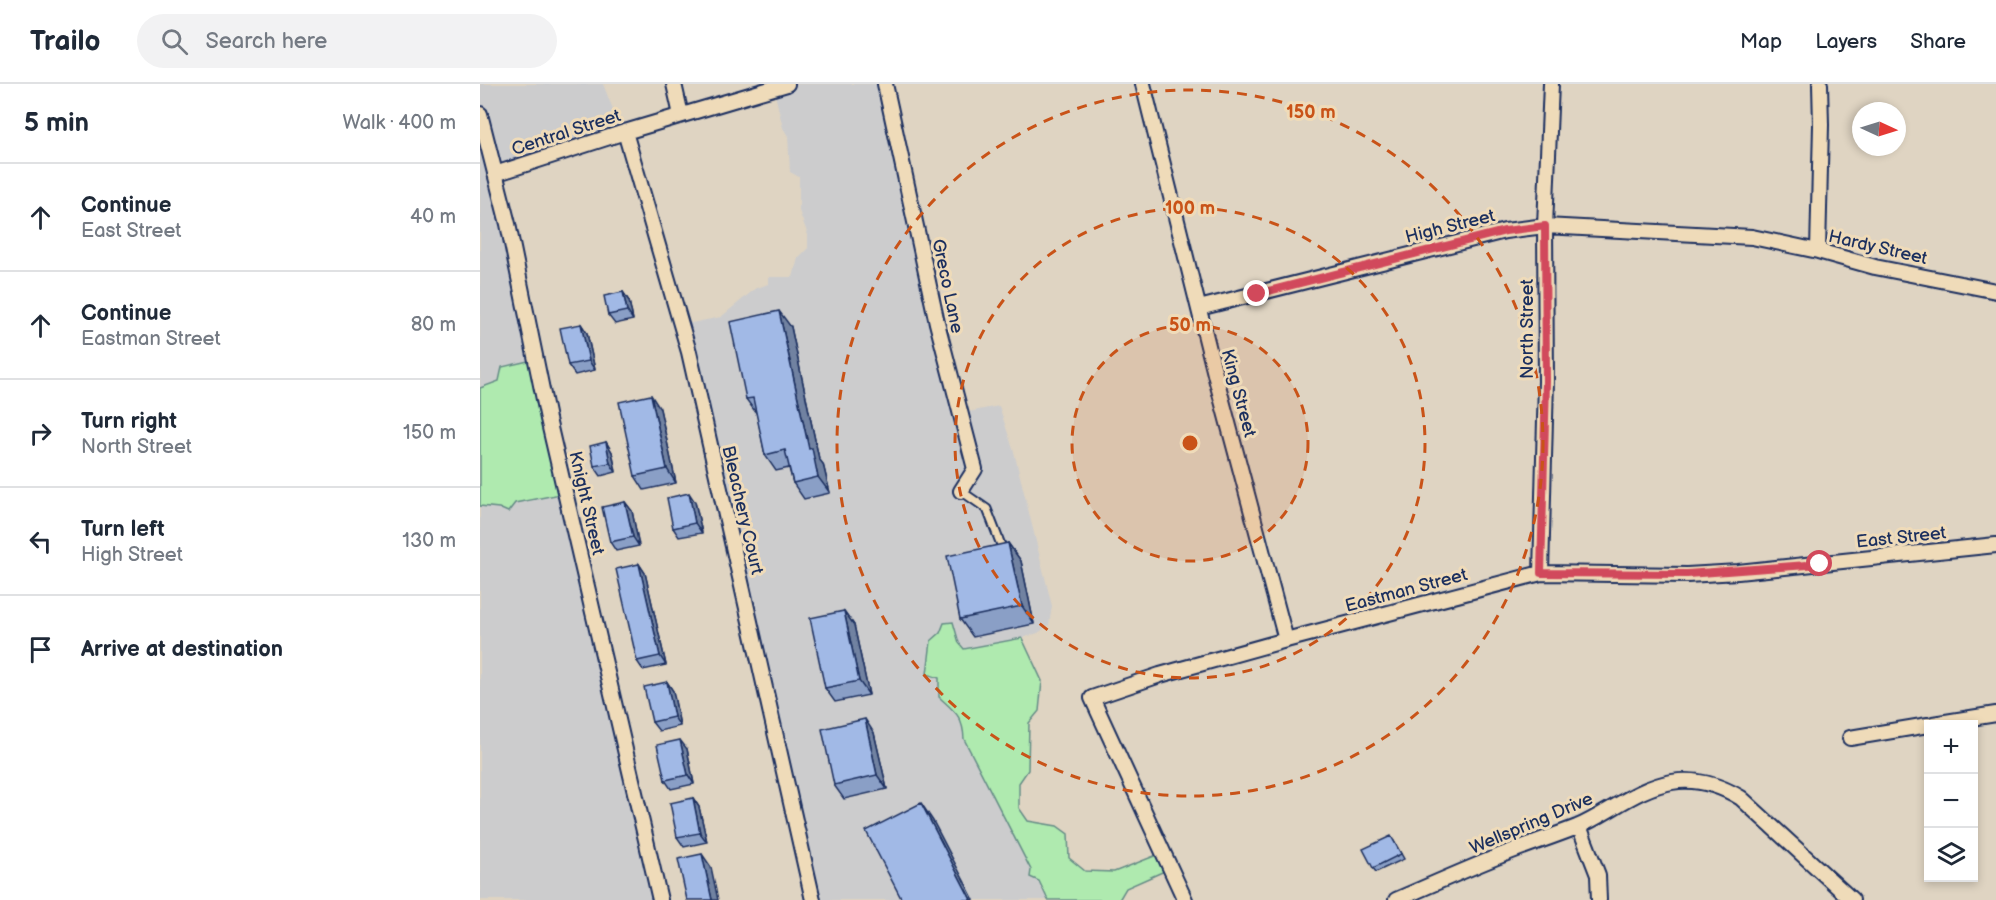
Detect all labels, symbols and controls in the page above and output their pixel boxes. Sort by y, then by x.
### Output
search box [137,14,557,68]
text: Trailo [30,25,101,58]
icon: search [158,25,191,58]
text: Search here [206,28,327,55]
text: Map [1740,29,1782,54]
text: Layers [1815,29,1877,54]
text: Share [1910,29,1966,54]
text: 150 m [1286,102,1336,123]
north arrow [1852,102,1906,156]
street label: Central Street [509,105,624,160]
text: 5 min [24,108,89,139]
text: Walk · 400 m [343,111,456,135]
text: Continue [81,192,171,219]
text: 100 m [1165,198,1215,219]
icon: ahead [24,201,57,234]
text: 40 m [410,205,456,229]
street label: High Street [1403,205,1498,248]
text: East Street [81,219,181,243]
street label: Hardy Street [1826,226,1930,269]
street label: Greco Lane [927,237,968,335]
street label: North Street [1517,279,1538,379]
route end [1243,280,1269,306]
text: Continue [81,300,171,327]
icon: ahead [24,309,57,342]
text: 80 m [411,313,456,337]
text: 50 m [1169,315,1211,336]
text: Eastman Street [81,327,221,351]
street label: King Street [1217,347,1260,440]
text: Turn right [81,408,177,435]
icon: right [24,417,57,450]
text: 150 m [403,421,456,445]
centre of rings [1180,433,1200,453]
text: North Street [81,435,192,459]
street label: Bleachery Court [717,444,768,577]
street label: Knight Street [564,449,609,557]
text: Turn left [81,516,165,543]
street label: East Street [1855,522,1948,553]
icon: left [24,525,57,558]
text: 130 m [402,529,456,553]
text: High Street [81,543,183,567]
route start [1806,550,1832,576]
street label: Eastman Street [1343,564,1470,617]
icon: arrive [24,633,57,666]
text: Arrive at destination [81,636,283,663]
map controls [1924,720,1978,882]
button: + [1924,720,1978,774]
button: − [1924,774,1978,828]
street label: Wellspring Drive [1466,788,1596,859]
button: layers [1924,828,1978,882]

